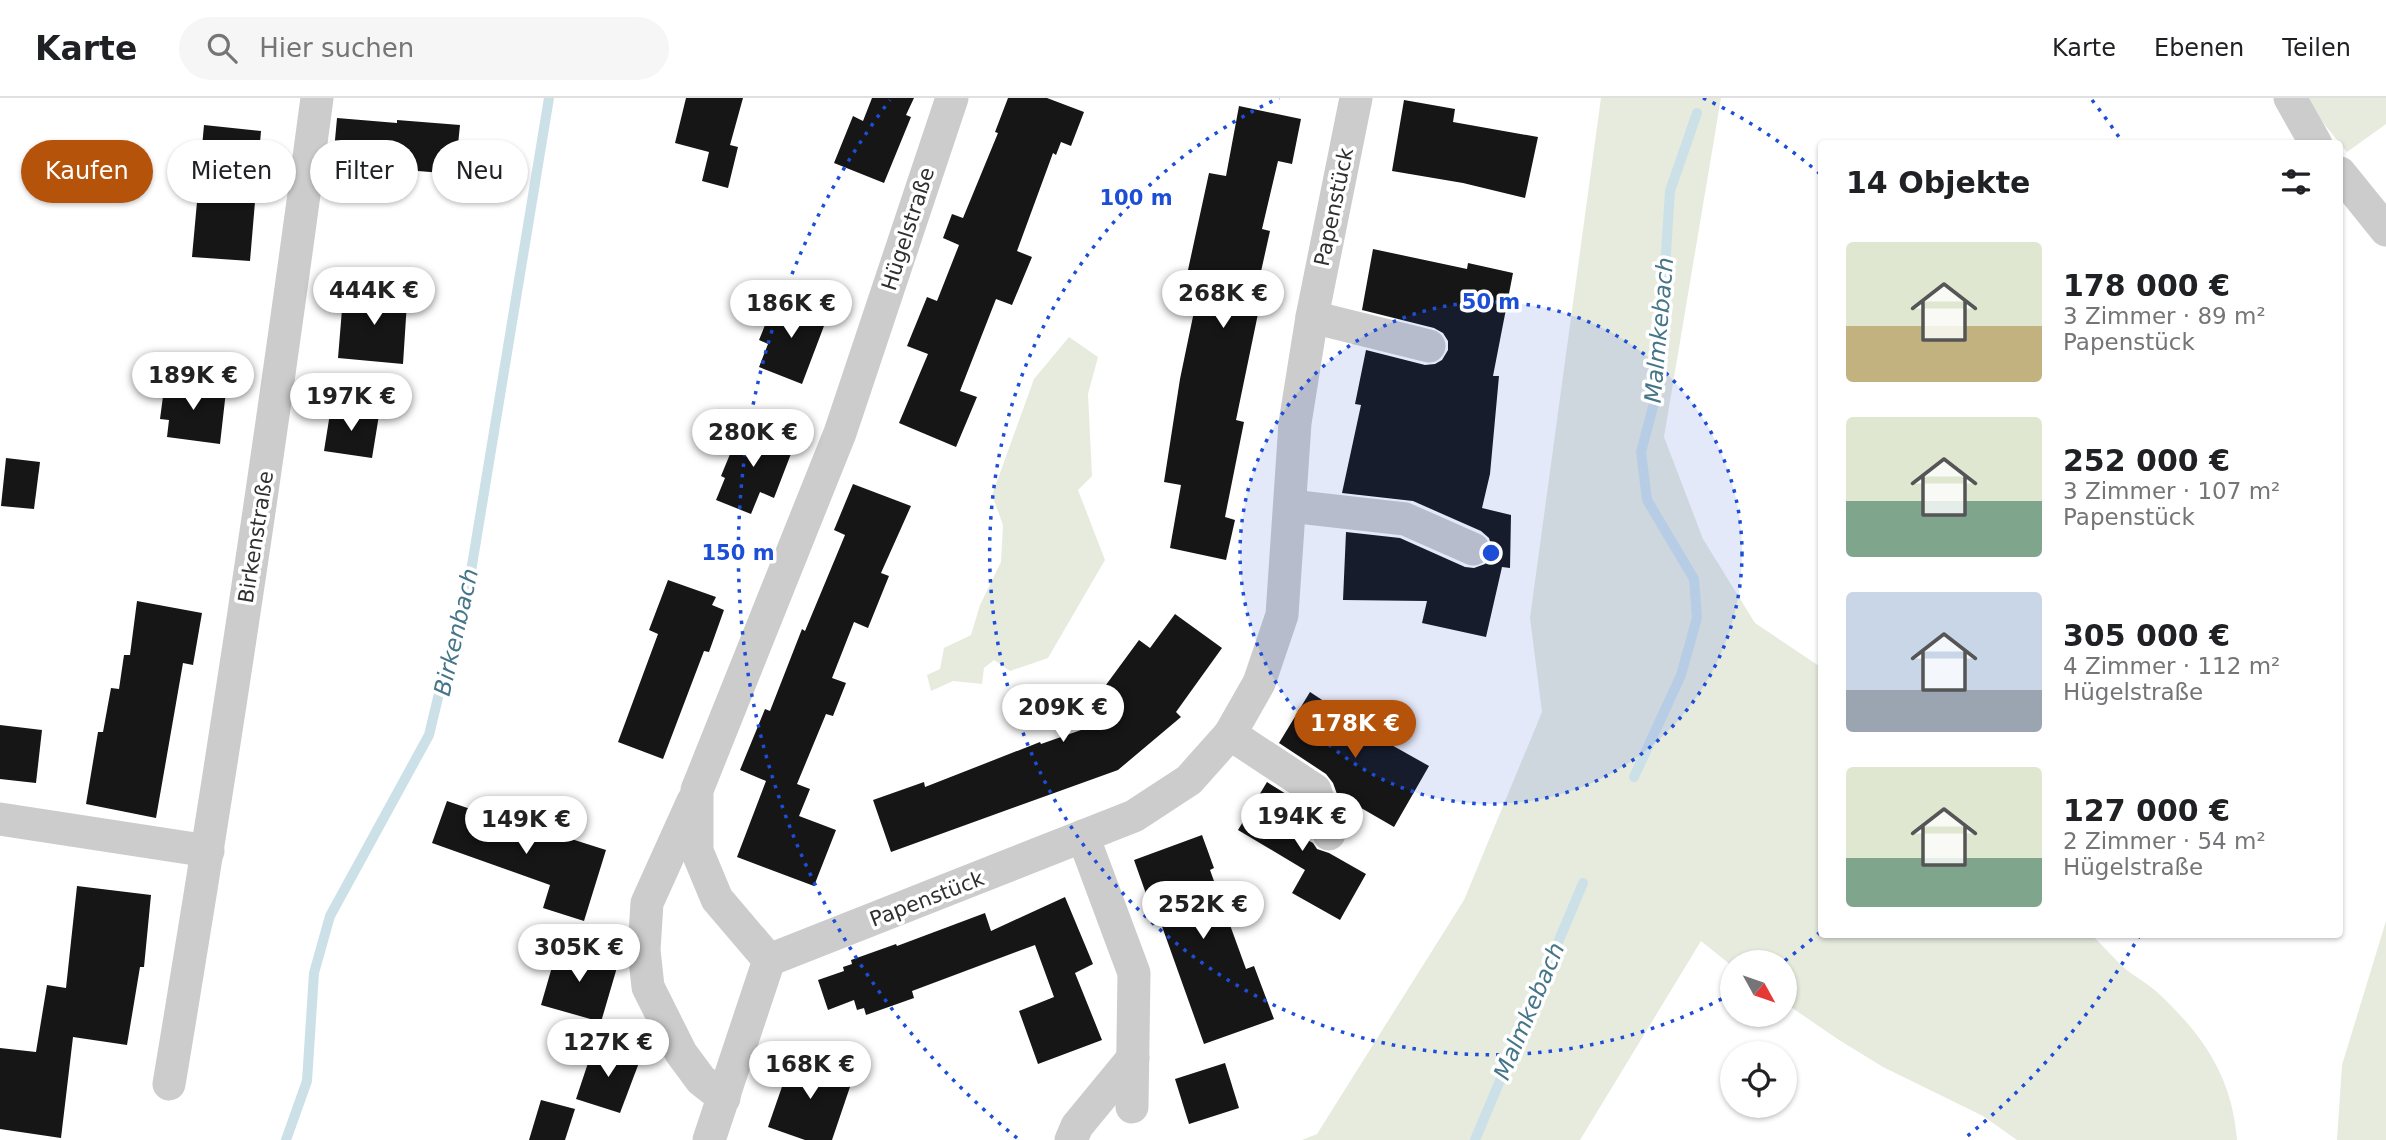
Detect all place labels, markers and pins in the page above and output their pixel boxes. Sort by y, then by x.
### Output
pin: 444K € [317,268,431,327]
pin: 268K € [1166,271,1280,330]
pin: 186K € [734,280,848,340]
pin: 189K € [136,352,250,412]
pin: 197K € [294,374,408,433]
pin: 280K € [696,410,810,469]
centre of rings [1479,541,1503,565]
pin: 209K € [1006,684,1120,744]
pin: 178K € [1298,700,1412,760]
pin: 194K € [1245,794,1359,853]
pin: 149K € [469,796,583,856]
pin: 252K € [1146,882,1260,941]
pin: 305K € [522,924,636,984]
pin: 127K € [551,1020,665,1079]
pin: 168K € [753,1042,867,1101]

